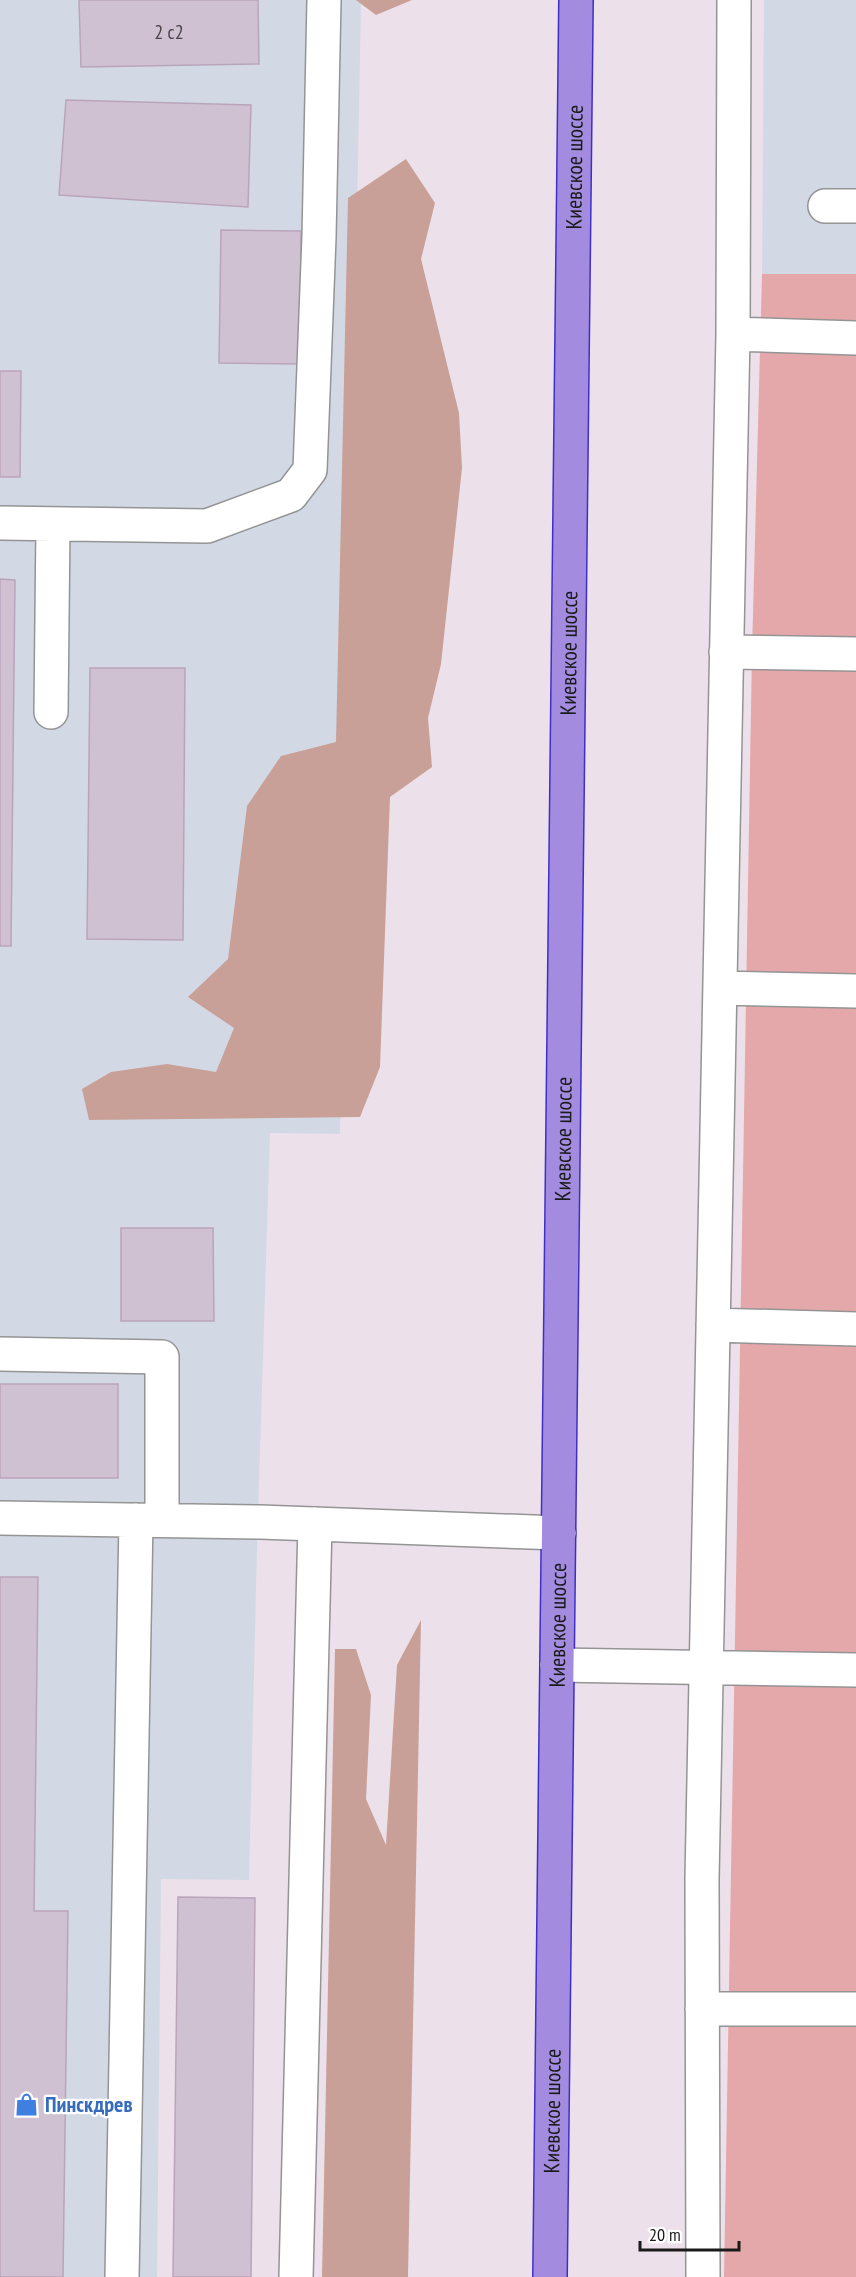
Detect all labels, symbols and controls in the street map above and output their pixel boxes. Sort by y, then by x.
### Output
house number: 2 с2 [154,19,184,45]
street label: Киевское шоссе [559,105,589,230]
street label: Киевское шоссе [554,591,583,716]
street label: Киевское шоссе [548,1077,578,1202]
street label: Киевское шоссе [543,1563,572,1687]
street label: Киевское шоссе [537,2049,567,2173]
place label: Пинскдрев [45,2090,133,2118]
shop icon: Пинскдрев [14,2091,40,2117]
scale bar [640,2214,739,2252]
text: 20 m [649,2223,681,2246]

